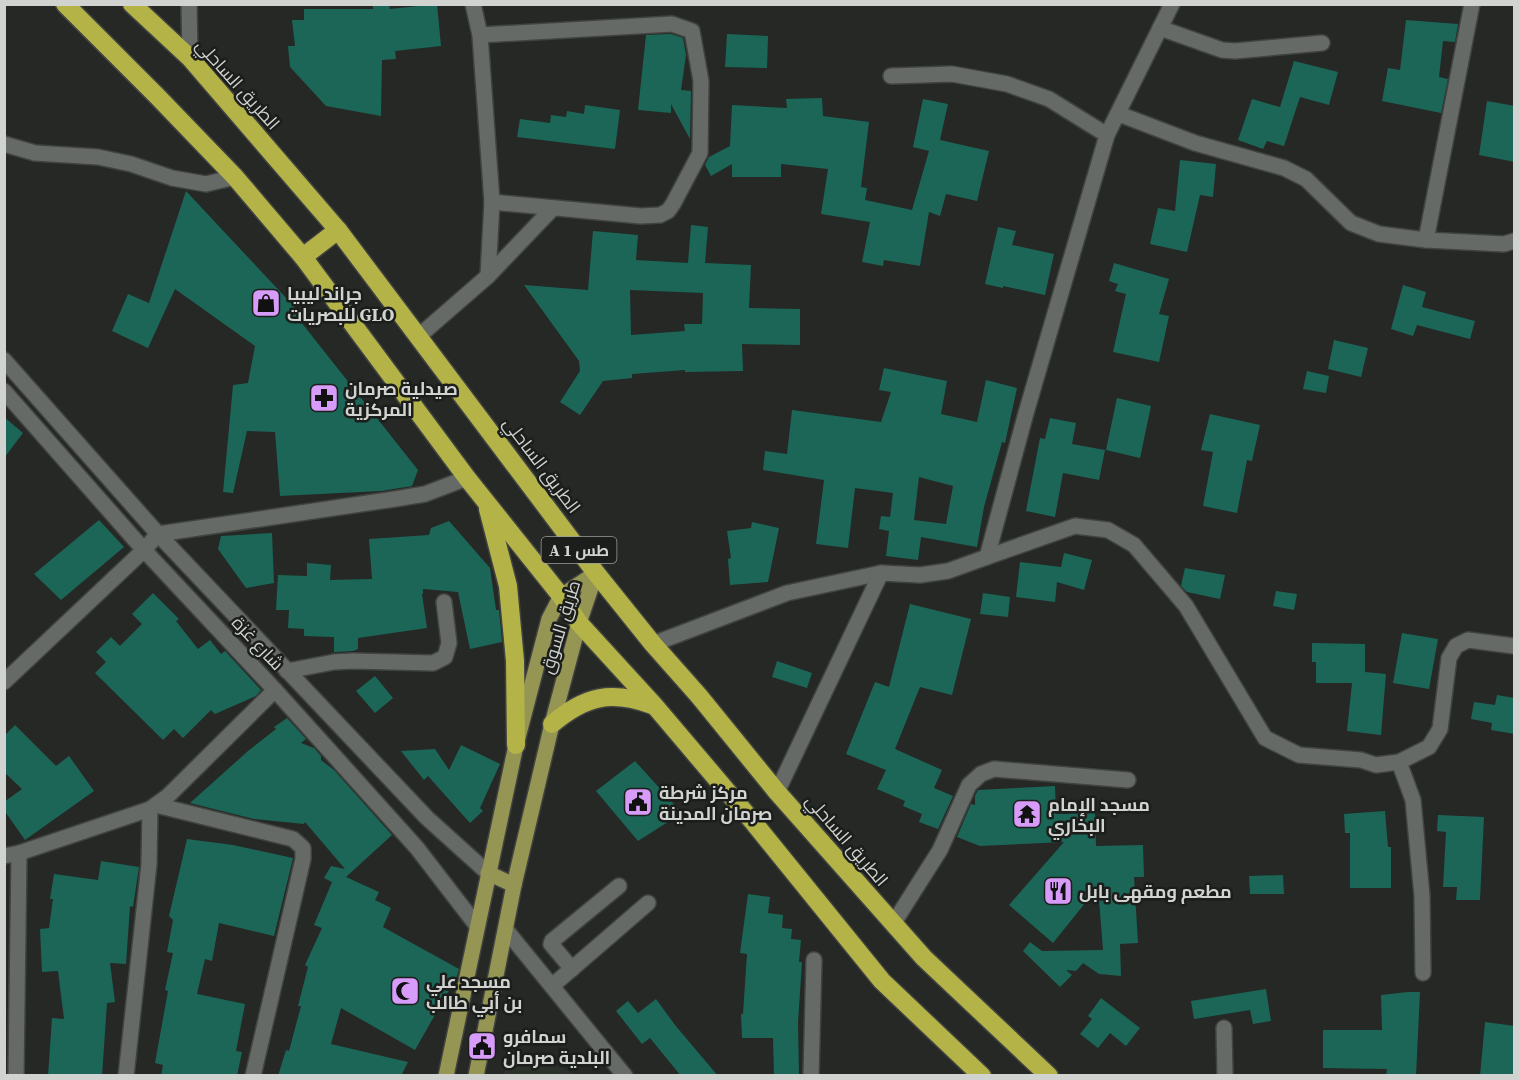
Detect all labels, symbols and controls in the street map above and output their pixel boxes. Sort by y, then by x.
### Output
street label: الطريق الساحلي [189,33,286,136]
place label: جراند ليبيا للبصريات GLO [287,281,395,327]
shop icon: جراند ليبيا للبصريات GLO [250,287,282,319]
place label: صيدلية صرمان المركزية [345,376,458,422]
pharmacy icon: صيدلية صرمان المركزية [308,382,340,414]
street label: الطريق الساحلي [496,412,587,520]
road number: A 1 طس [542,537,616,563]
street label: طريق السوق [534,577,586,677]
street label: شارع غزة [226,610,290,676]
place label: مركز شرطة صرمان المدينة [659,780,772,826]
public building icon: مركز شرطة صرمان المدينة [622,786,654,818]
street label: الطريق الساحلي [798,789,894,893]
place label: مسجد الإمام البخاري [1048,792,1150,840]
temple icon: مسجد الإمام البخاري [1011,798,1043,830]
restaurant icon: مطعم ومقهى بابل [1042,875,1074,907]
place label: مطعم ومقهى بابل [1079,879,1232,904]
place label: مسجد علي بن أبي طالب [426,969,522,1018]
mosque icon: مسجد علي بن أبي طالب [389,975,421,1007]
place label: سمافرو البلدية صرمان [503,1024,610,1070]
public building icon: سمافرو البلدية صرمان [466,1030,498,1062]

